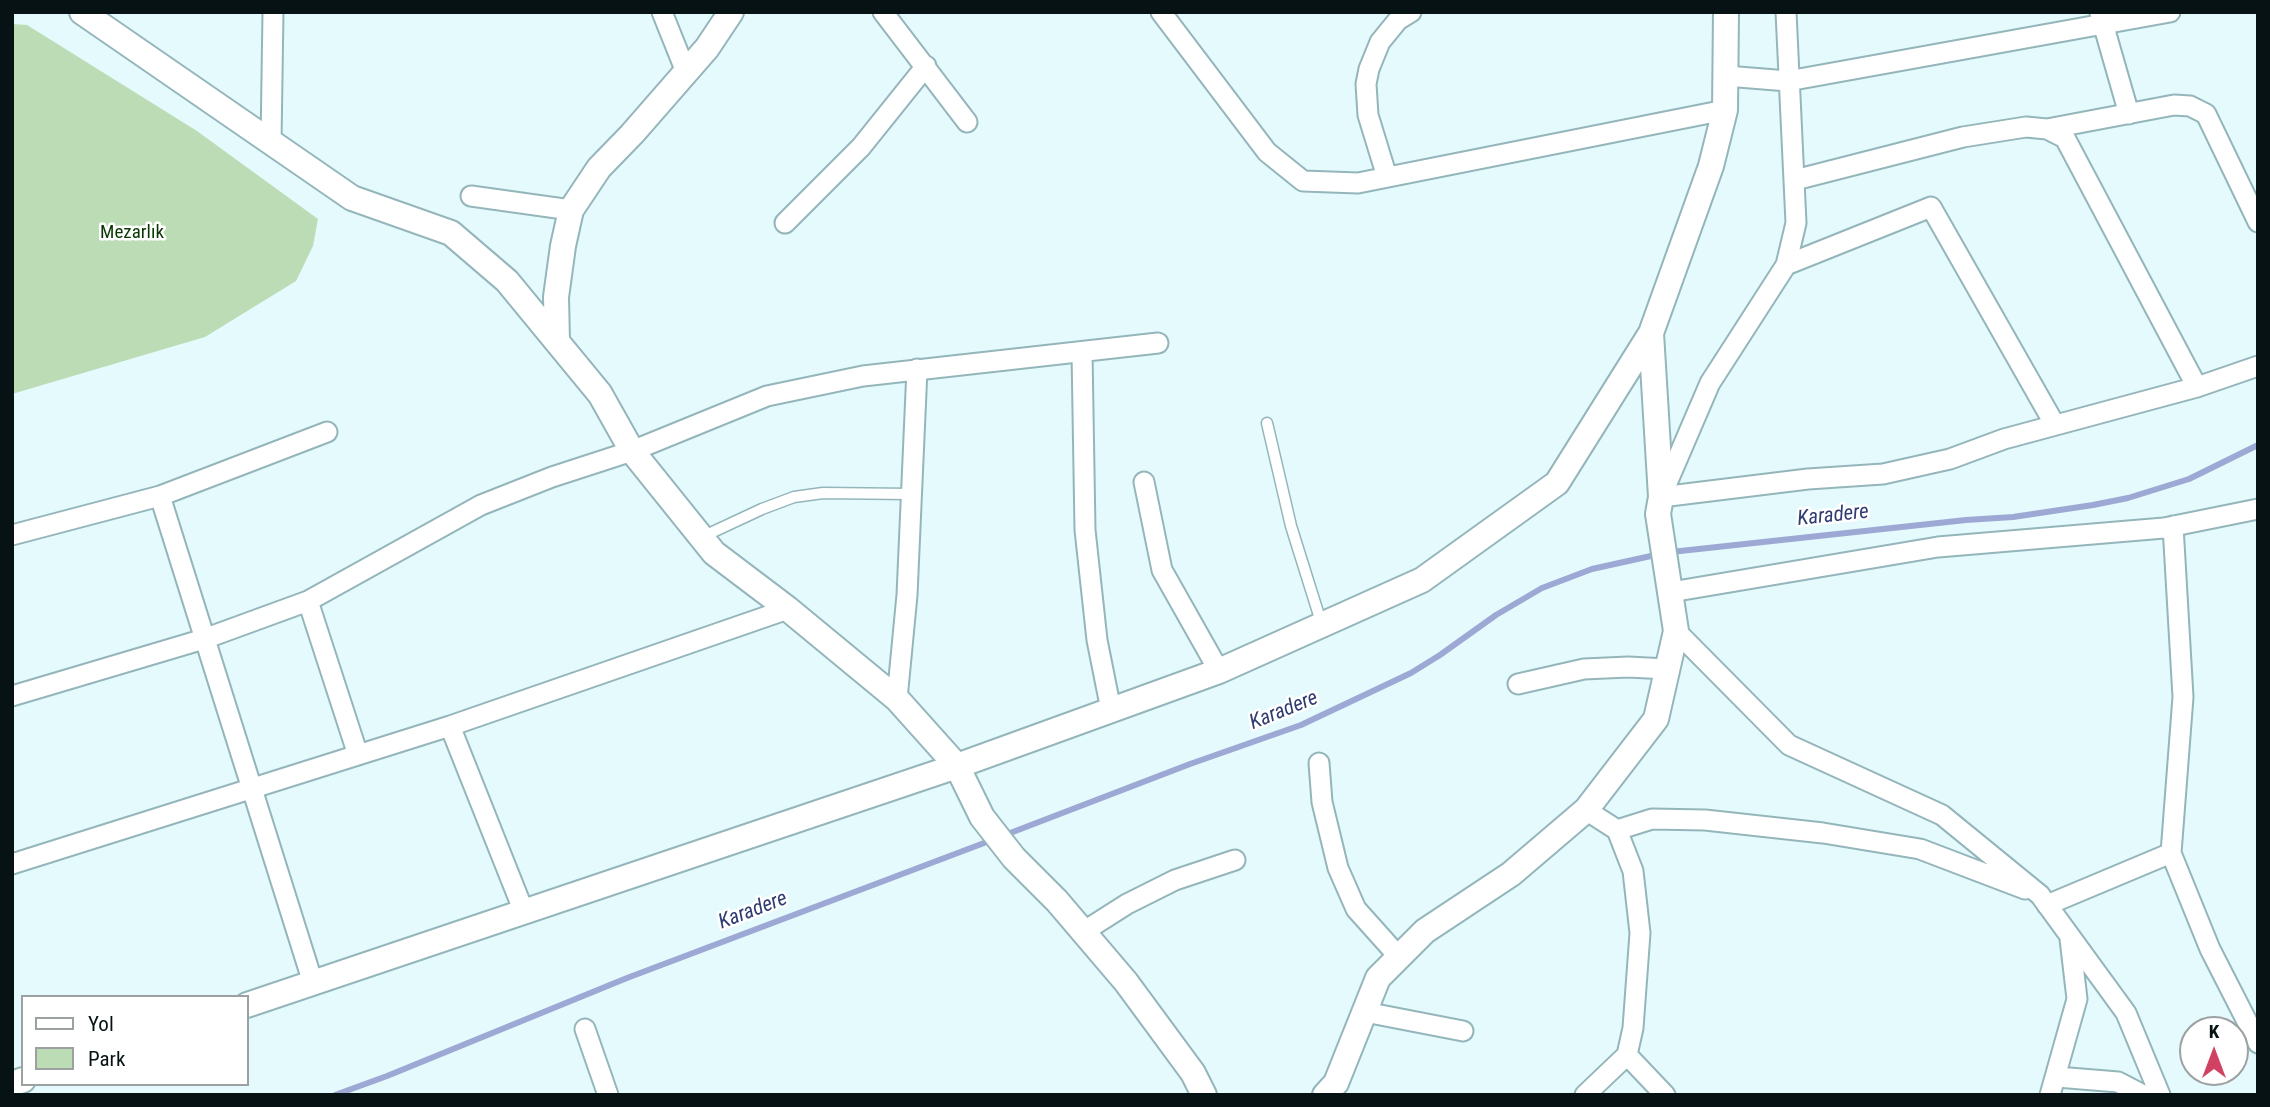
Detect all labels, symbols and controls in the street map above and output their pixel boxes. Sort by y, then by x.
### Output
park label: Mezarlık [100,222,164,244]
water label: Karadere [1796,500,1870,532]
water label: Karadere [1246,686,1322,736]
water label: Karadere [715,886,791,936]
legend [21,995,248,1086]
text: Yol [88,1012,114,1036]
north arrow [2179,1016,2249,1086]
text: K [2209,1020,2219,1043]
text: Park [88,1047,125,1071]

